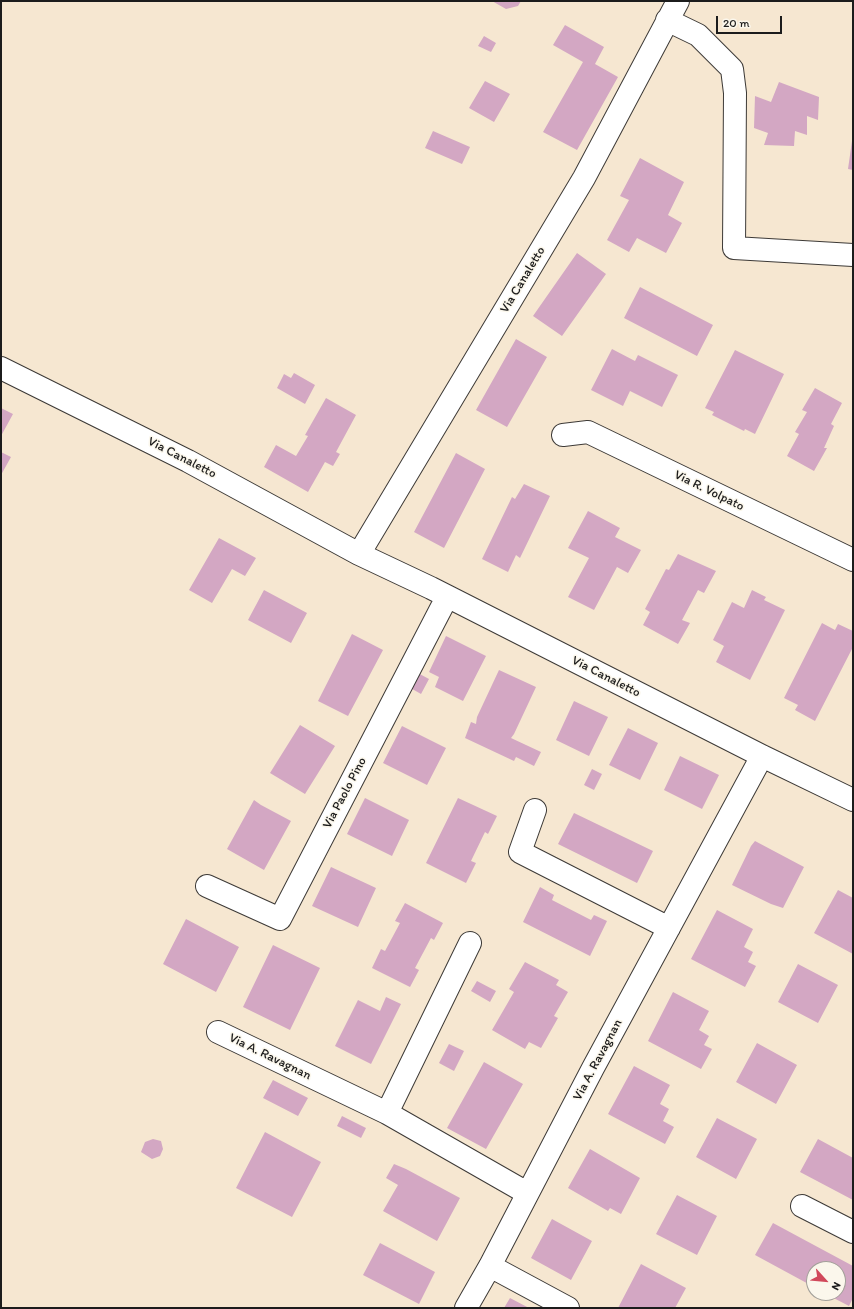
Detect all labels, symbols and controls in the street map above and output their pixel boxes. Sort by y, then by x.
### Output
scale bar [718,8,784,34]
text: 20 m [723,16,750,30]
street label: Via Canaletto [497,244,549,316]
street label: Via Canaletto [145,434,219,482]
street label: Via R. Volpato [671,467,747,515]
street label: Via Canaletto [569,653,643,701]
street label: Via Paolo Pino [320,755,370,831]
street label: Via A. Ravagnan [570,1017,626,1103]
street label: Via A. Ravagnan [226,1030,314,1084]
north arrow [806,1261,846,1301]
text: N [829,1280,844,1292]

